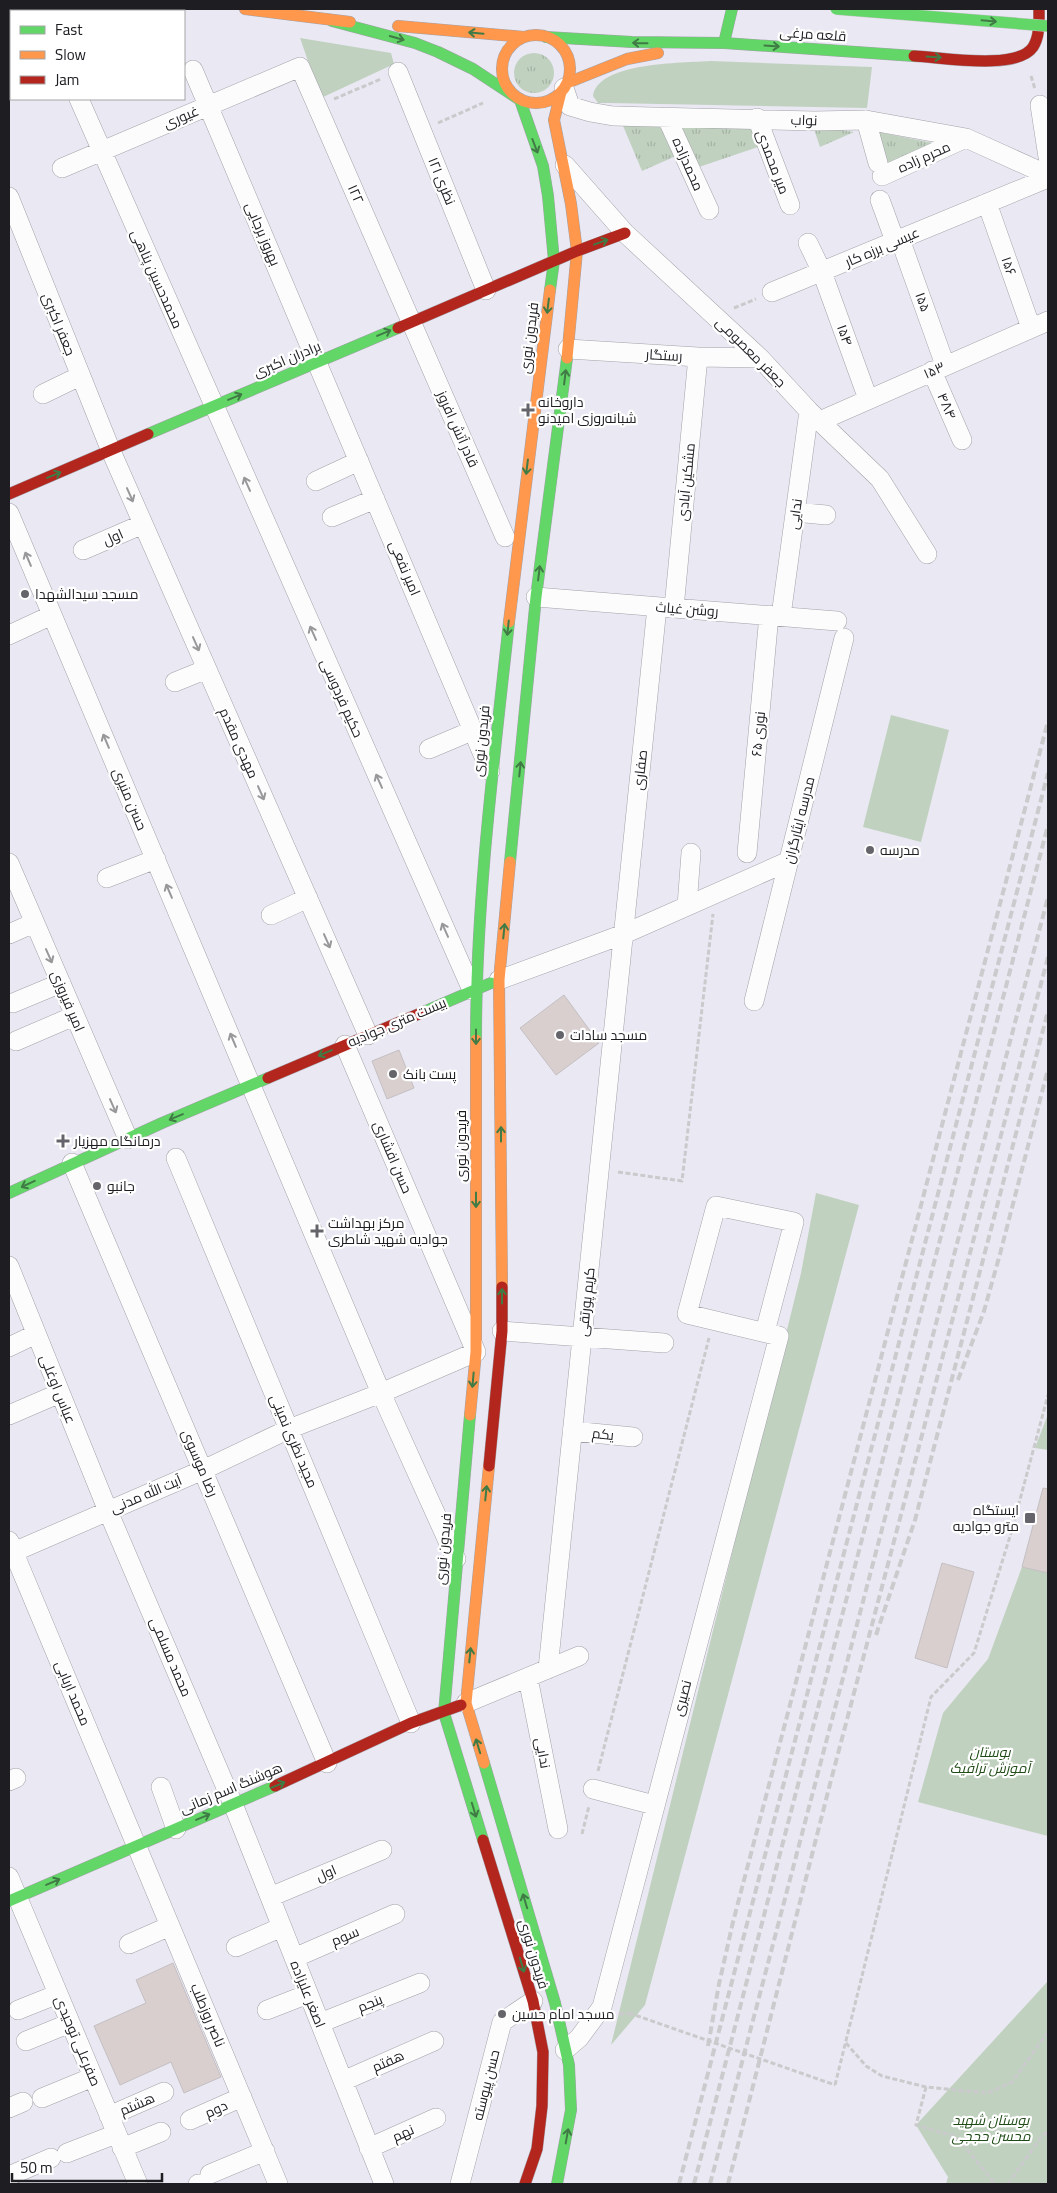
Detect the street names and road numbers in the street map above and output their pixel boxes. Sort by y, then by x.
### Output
street label: قلعه مرغی [779,19,847,49]
street label: غیوری [159,98,203,136]
street label: نواب [790,107,818,133]
street label: میر محمدی [749,126,797,198]
street label: محمدزاده [665,133,711,195]
street label: محرم زاده [893,134,955,180]
street label: نظری ۱۲۱ [421,153,463,209]
street label: ۱۲۲ [340,180,372,208]
street label: بهروز برجایی [238,198,288,270]
street label: عیسی برزه کار [839,220,924,275]
street label: محمدحسین پناهی [123,225,191,333]
street label: ۱۵۶ [994,253,1024,279]
street label: جعفر اکبری [35,288,83,360]
street label: ۱۵۵ [907,288,939,316]
street label: فریدون نوری [512,301,546,375]
street label: جعفر معصومی [709,310,793,394]
street label: ۱۵۴ [829,321,861,349]
street label: برادران اکبری [249,333,325,385]
street label: رستگار [644,341,683,369]
street label: ۱۵۳ [919,354,949,386]
street label: قادر آتش افروز [429,385,487,472]
street label: ۴۸۴ [930,388,964,424]
street label: مشکین آبادی [669,442,703,522]
street label: ندایی [780,497,810,531]
street label: اول [98,521,128,553]
street label: امیر نفعی [382,536,428,600]
street label: روشن غیاث [655,594,719,624]
street label: حکیم فردوسی [313,654,371,742]
street label: مهدی مقدم [212,703,266,783]
street label: فریدون نوری [464,704,498,778]
street label: نوری ۶۵ [743,710,773,758]
street label: صفاری [625,748,655,792]
street label: حسن منیری [105,763,155,835]
street label: مدرسه ایثارگران [776,774,822,866]
street label: امیر فیروزی [43,966,93,1036]
street label: بیست متری جوادیه [343,989,451,1055]
street label: فریدون نوری [448,1110,474,1182]
street label: حسن افشاری [366,1116,420,1198]
street label: کریم پورتقی [569,1266,603,1338]
street label: عباس اوغلی [32,1350,84,1428]
street label: مجید نظری نمینی [263,1390,325,1492]
street label: یکم [591,1420,616,1448]
street label: رضا موسوی [174,1425,226,1501]
street label: آیت‌ الله مدنی [106,1467,186,1521]
street label: فریدون نوری [427,1512,459,1586]
street label: محمد مسلمی [143,1613,199,1701]
street label: محمد اربابی [48,1656,98,1730]
street label: نصیری [665,1677,699,1719]
street label: ندایی [527,1735,559,1771]
street label: هوشنگ اسم زمانی [175,1755,287,1821]
street label: اول [311,1857,341,1889]
street label: فریدون نوری [511,1916,557,1992]
street label: سوم [327,1918,363,1954]
street label: اصغر علیزاده [283,1956,333,2032]
street label: ناصر روزطلب [183,1979,233,2051]
street label: پنجم [353,1986,387,2020]
street label: صفرعلی توحیدی [47,1992,109,2090]
street label: هفتم [367,2042,409,2080]
street label: حسن پیوسته [465,2047,507,2123]
street label: هشتم [115,2085,159,2123]
street label: دوم [200,2092,232,2126]
street label: نهم [388,2117,418,2149]

